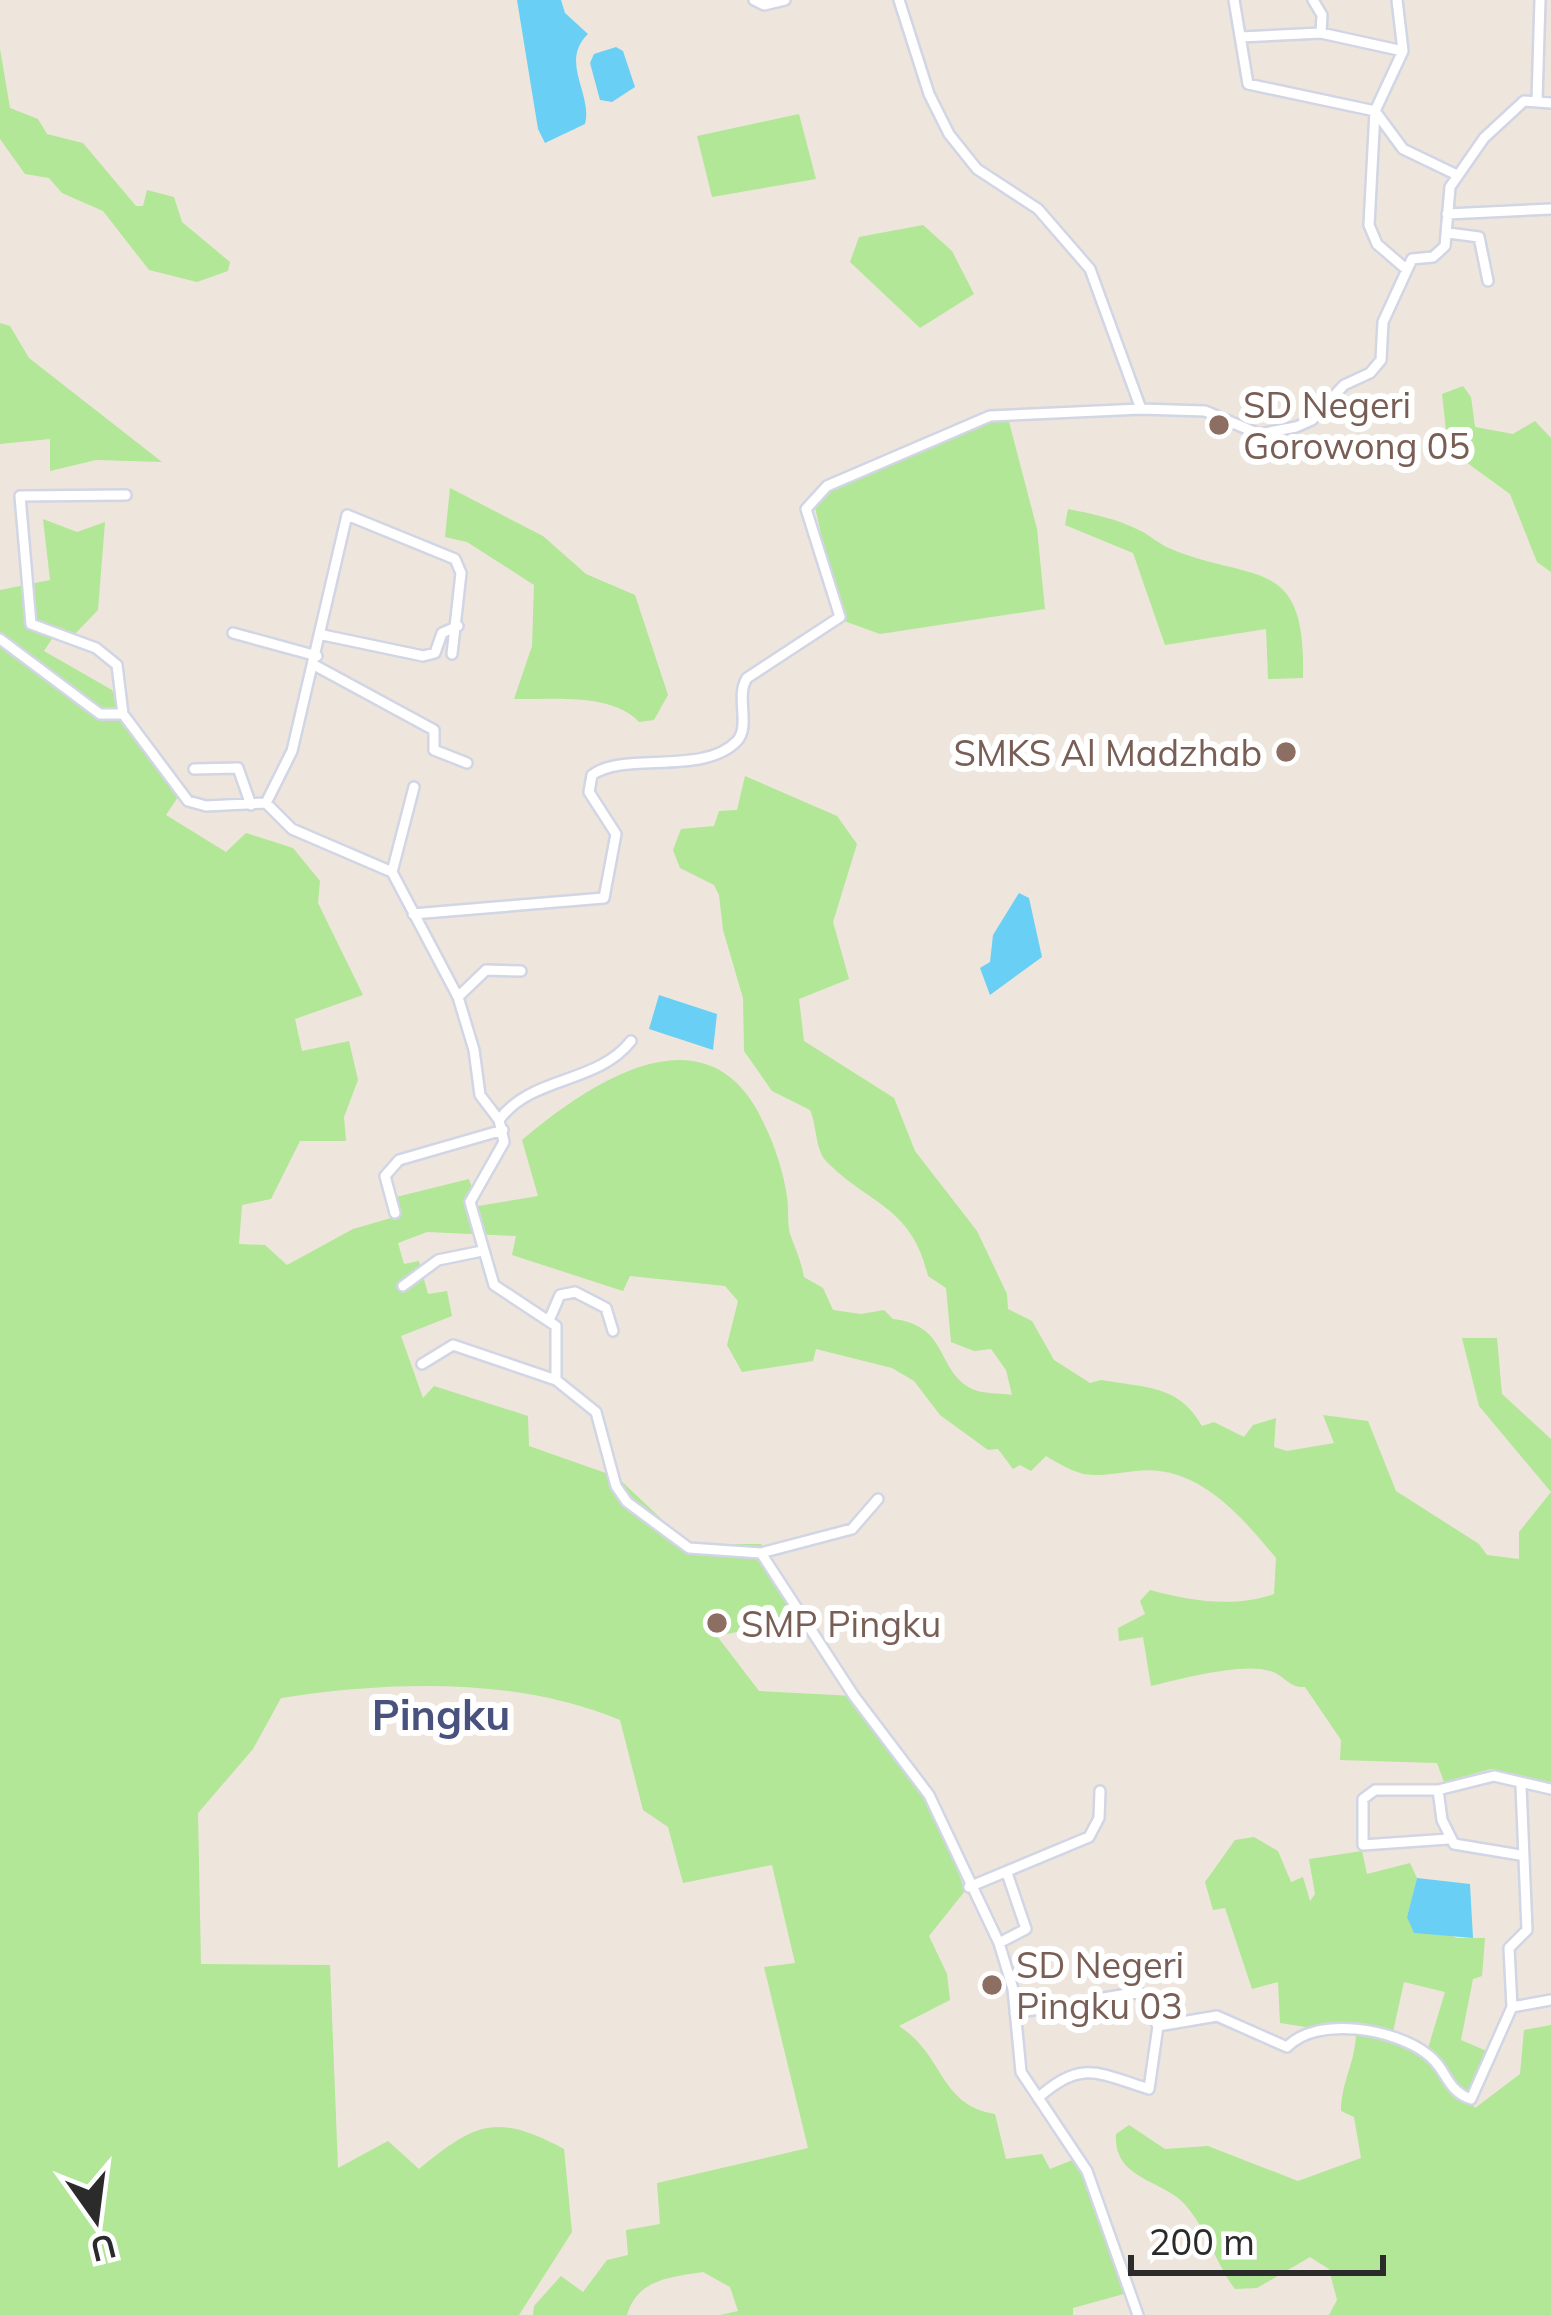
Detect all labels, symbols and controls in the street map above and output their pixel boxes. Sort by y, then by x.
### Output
place label: SD Negeri Gorowong 05 [1243,382,1470,468]
marker: SD Negeri Gorowong 05 [1206,412,1232,438]
place label: SMKS Al Madzhab [954,730,1262,775]
marker: SMKS Al Madzhab [1273,739,1299,765]
place label: SMP Pingku [741,1601,941,1646]
marker: SMP Pingku [704,1610,730,1636]
district label: Pingku [372,1688,510,1741]
place label: SD Negeri Pingku 03 [1016,1942,1184,2028]
marker: SD Negeri Pingku 03 [979,1972,1005,1998]
north arrow [36,2159,156,2279]
scale bar [1131,2201,1383,2275]
text: 200 m [1149,2219,1255,2264]
text: U [87,2226,120,2271]

